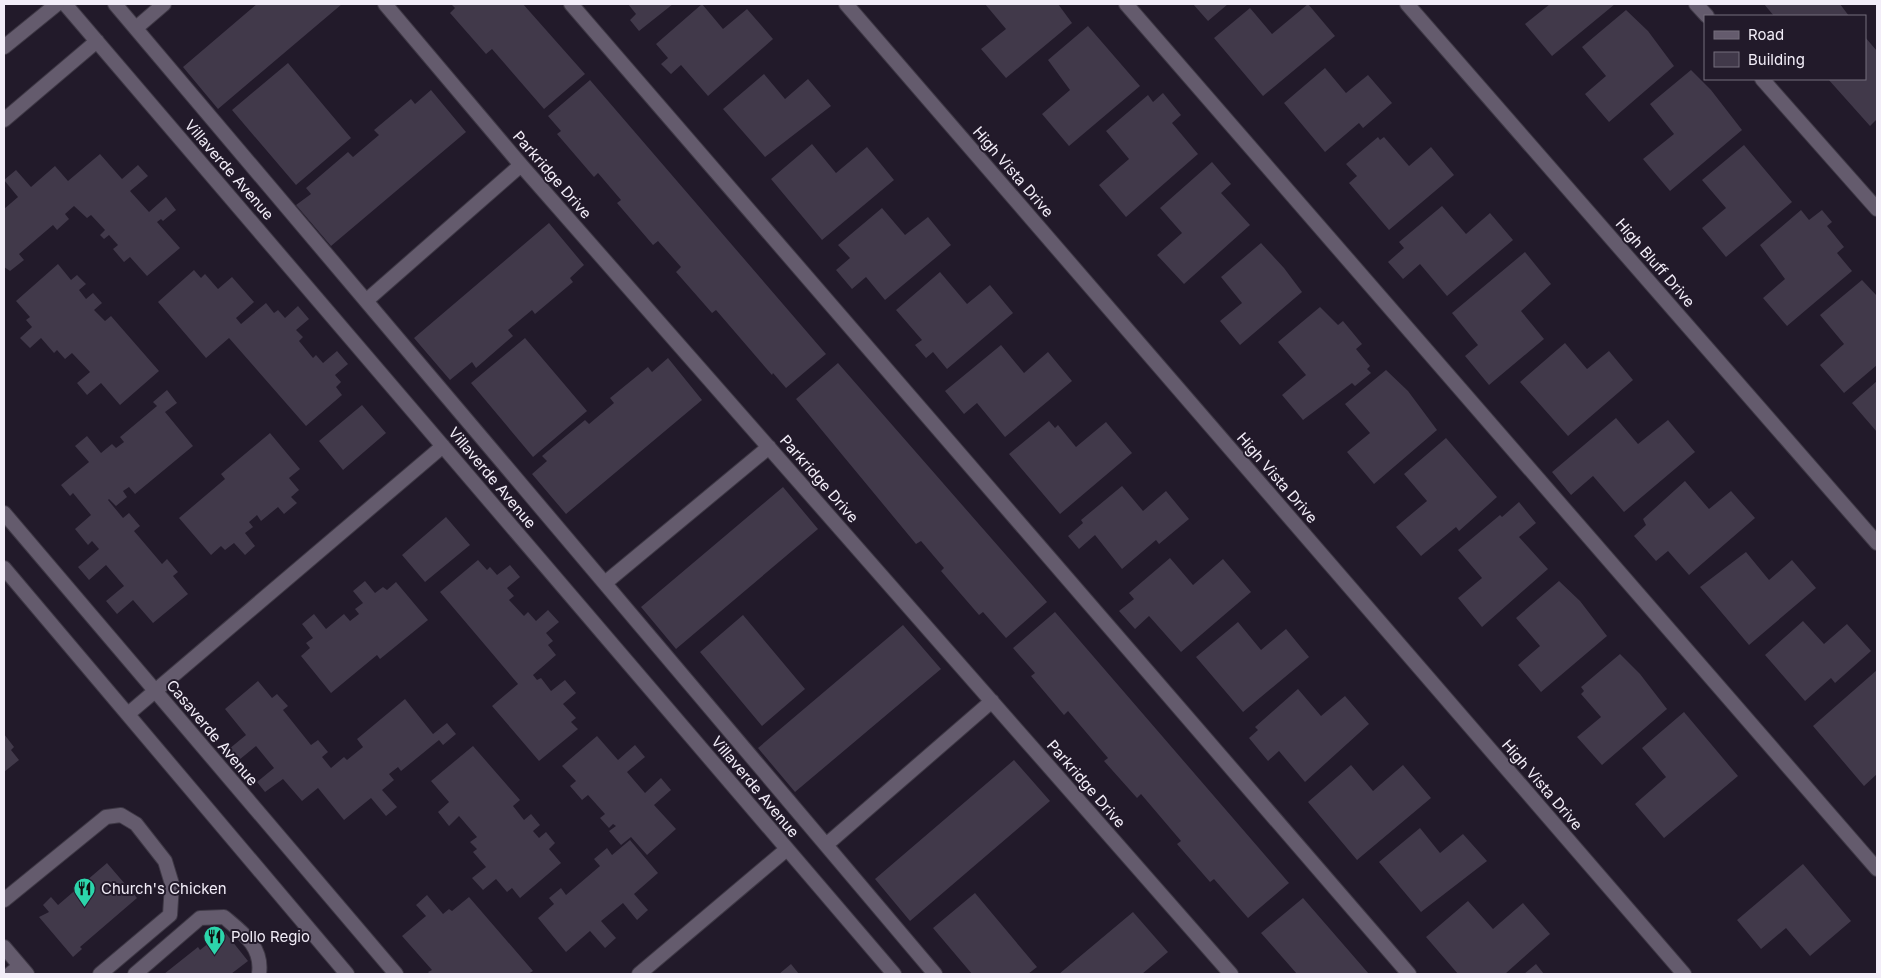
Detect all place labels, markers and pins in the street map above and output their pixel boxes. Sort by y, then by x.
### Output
restaurant icon: Church's Chicken [73,877,97,908]
place label: Church's Chicken [101,879,227,898]
restaurant icon: Pollo Regio [203,925,227,956]
place label: Pollo Regio [231,927,310,946]

